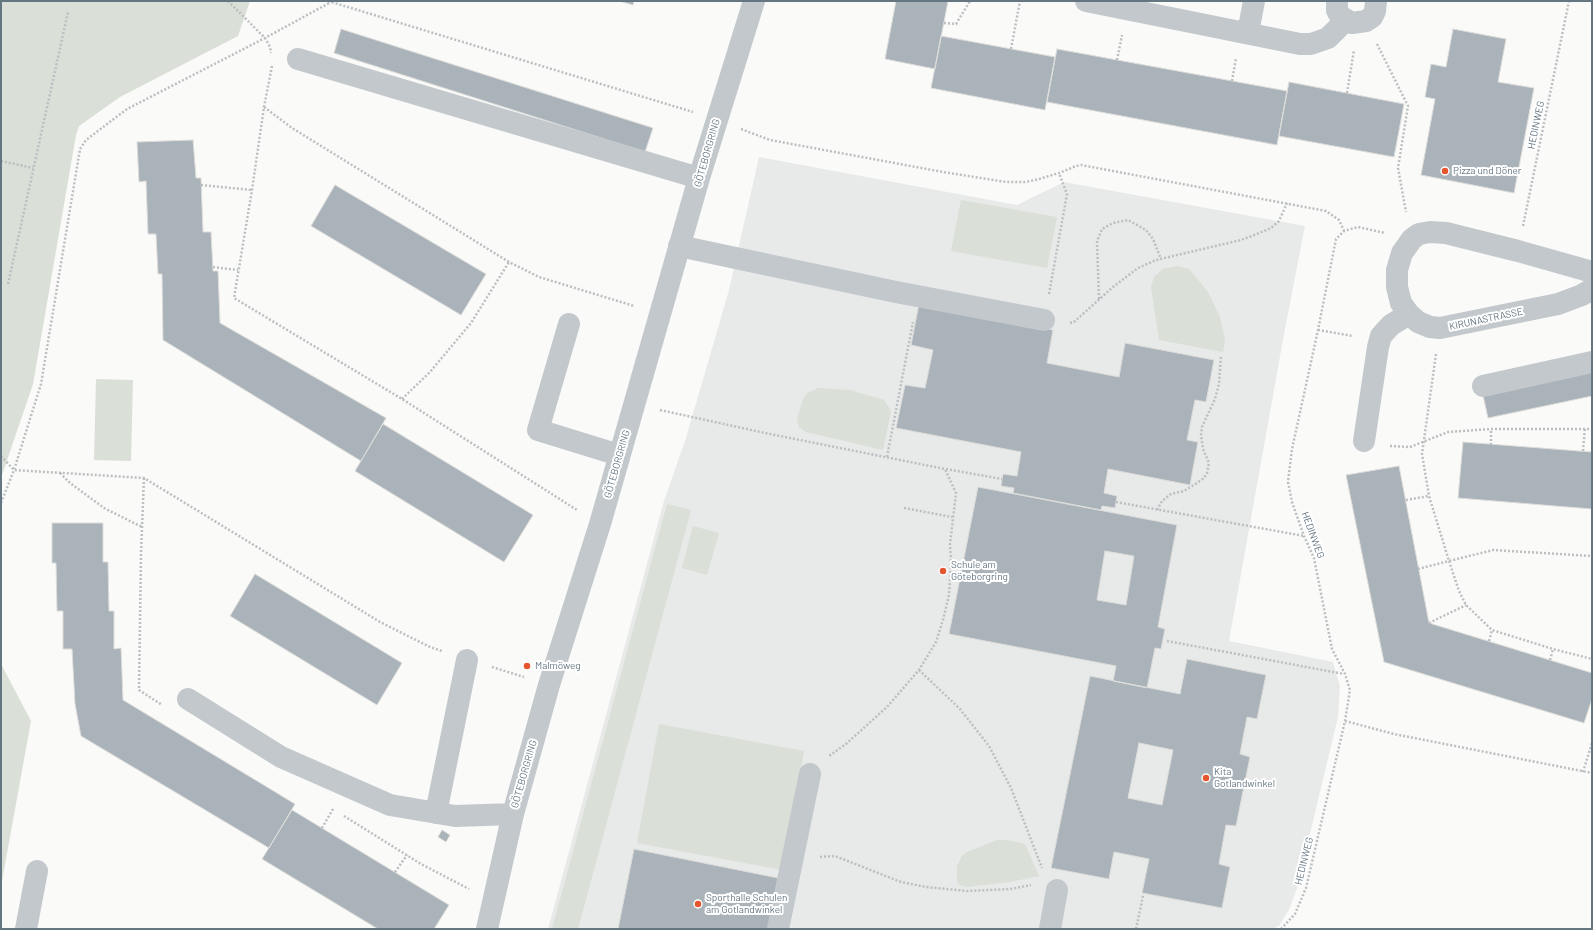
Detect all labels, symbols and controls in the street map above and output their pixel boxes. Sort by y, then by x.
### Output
street label: HEDINWEG [1525,100,1547,150]
street label: GÖTEBORGRING [692,118,722,188]
place label: Pizza und Döner [1453,165,1521,177]
marker: Pizza und Döner [1440,166,1450,176]
street label: KIRUNASTRASSE [1448,305,1524,333]
street label: GÖTEBORGRING [602,429,632,499]
street label: HEDINWEG [1299,510,1327,560]
place label: Schule am Göteborgring [951,559,1008,582]
marker: Schule am Göteborgring [938,566,948,576]
place label: Malmöweg [535,660,581,672]
marker: Malmöweg [522,661,532,671]
street label: GÖTEBORGRING [509,739,539,809]
place label: Kita Gotlandwinkel [1214,766,1275,790]
marker: Kita Gotlandwinkel [1201,773,1211,783]
street label: HEDINWEG [1292,836,1316,886]
place label: Sporthalle Schulen am Gotlandwinkel [706,892,787,916]
marker: Sporthalle Schulen am Gotlandwinkel [693,899,703,909]

